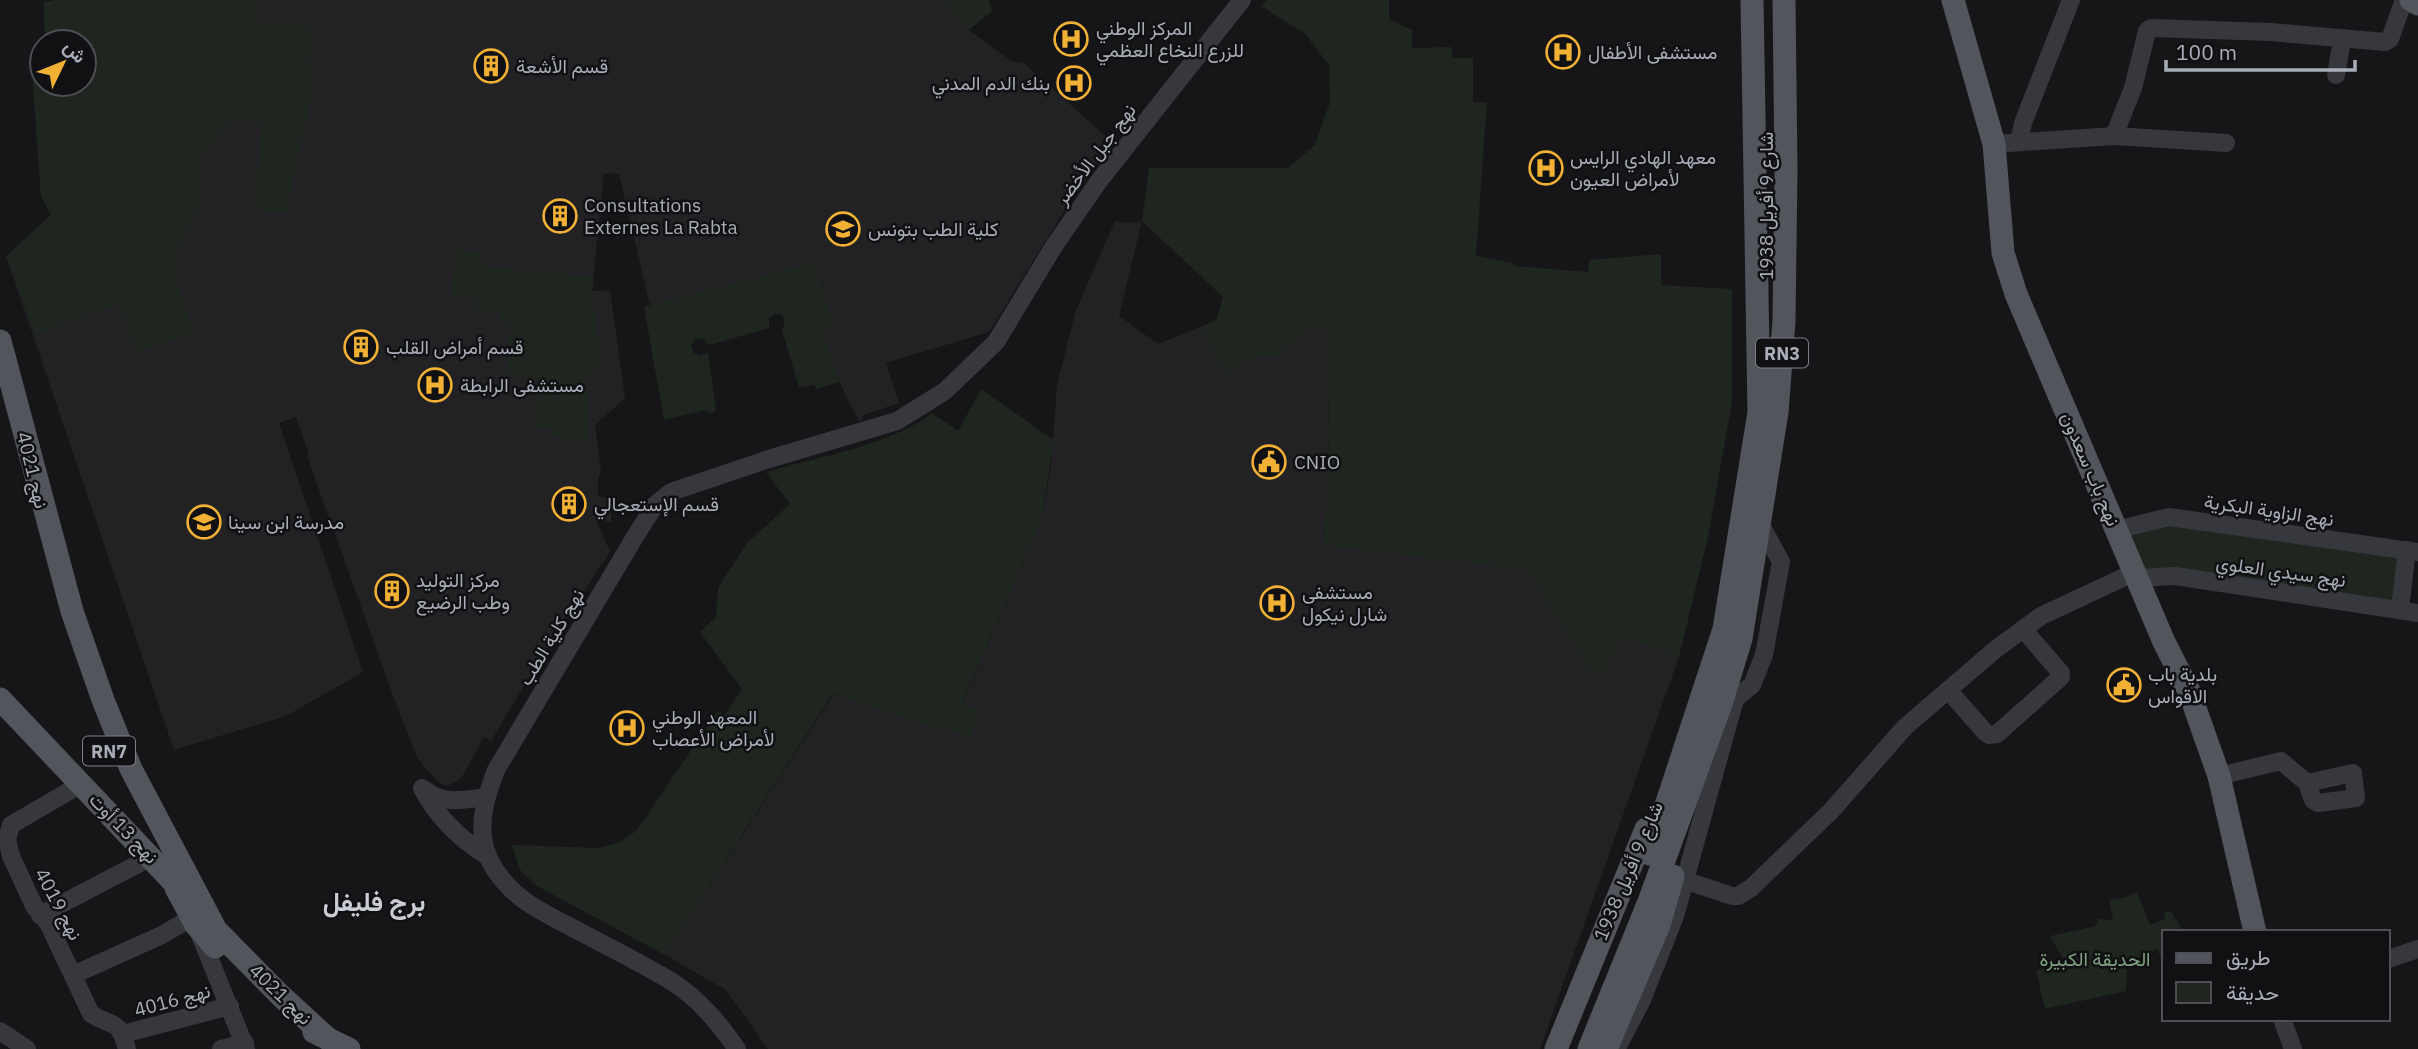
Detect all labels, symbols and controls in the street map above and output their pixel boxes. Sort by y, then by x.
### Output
place label: المركز الوطني للزرع النخاع العظمي [1096,16,1244,66]
hospital icon: المركز الوطني للزرع النخاع العظمي [1052,20,1090,58]
north arrow [28,28,98,98]
scale bar [2166,28,2355,72]
hospital icon: مستشفى الأطفال [1544,33,1582,71]
text: ش [59,35,92,68]
text: 100 m [2176,38,2237,66]
place label: مستشفى الأطفال [1588,40,1717,64]
building icon: قسم الأشعة [472,47,510,85]
place label: قسم الأشعة [516,54,608,79]
hospital icon: بنك الدم المدني [1055,64,1093,102]
place label: بنك الدم المدني [932,71,1050,99]
street label: نهج جبل الأخضر [1049,99,1142,211]
street label: شارع 9 أفريل 1938 [1754,132,1779,280]
place label: معهد الهادي الرايس لأمراض العيون [1570,145,1716,191]
hospital icon: معهد الهادي الرايس لأمراض العيون [1527,149,1565,187]
place label: Consultations Externes La Rabta [584,193,738,239]
building icon: Consultations Externes La Rabta [541,197,579,235]
school or university icon: كلية الطب بتونس [824,210,862,248]
place label: كلية الطب بتونس [868,217,998,241]
building icon: قسم أمراض القلب [342,328,380,366]
place label: قسم أمراض القلب [386,335,523,360]
road number: RN3 [1756,338,1808,368]
hospital icon: مستشفى الرابطة [416,366,454,404]
place label: مستشفى الرابطة [460,373,584,397]
street label: نهج باب سعدون [2054,408,2126,530]
street label: نهج 4021 [10,429,54,511]
public building icon: CNIO [1250,443,1288,481]
place label: CNIO [1294,450,1340,474]
building icon: قسم الإستعجالي [550,485,588,523]
street label: نهج الزاوية البكرية [2202,489,2335,533]
place label: قسم الإستعجالي [594,492,719,520]
school or university icon: مدرسة ابن سينا [185,503,223,541]
place label: مدرسة ابن سينا [228,510,344,534]
street label: نهج سيدي العلوي [2214,550,2348,596]
place label: مركز التوليد وطب الرضيع [416,568,510,616]
building icon: مركز التوليد وطب الرضيع [373,572,411,610]
place label: مستشفى شارل نيكول [1302,580,1387,626]
street label: نهج كلية الطب [513,584,591,691]
hospital icon: مستشفى شارل نيكول [1258,584,1296,622]
place label: بلدية باب الاقواس [2148,662,2217,708]
public building icon: بلدية باب الاقواس [2105,666,2143,704]
place label: المعهد الوطني لأمراض الأعصاب [652,705,775,751]
hospital icon: المعهد الوطني لأمراض الأعصاب [608,709,646,747]
road number: RN7 [83,736,135,766]
street label: نهج 13 أوت [83,788,164,870]
street label: شارع 9 أفريل 1938 [1588,798,1669,944]
street label: نهج 4019 [28,864,88,945]
district label: برج فليفل [323,884,425,920]
legend [2162,930,2390,1021]
text: طريق [2226,943,2271,971]
park label: الحديقة الكبيرة [2039,947,2151,971]
street label: نهج 4021 [243,958,317,1031]
street label: نهج 4016 [131,978,213,1024]
text: حديقة [2226,978,2279,1006]

